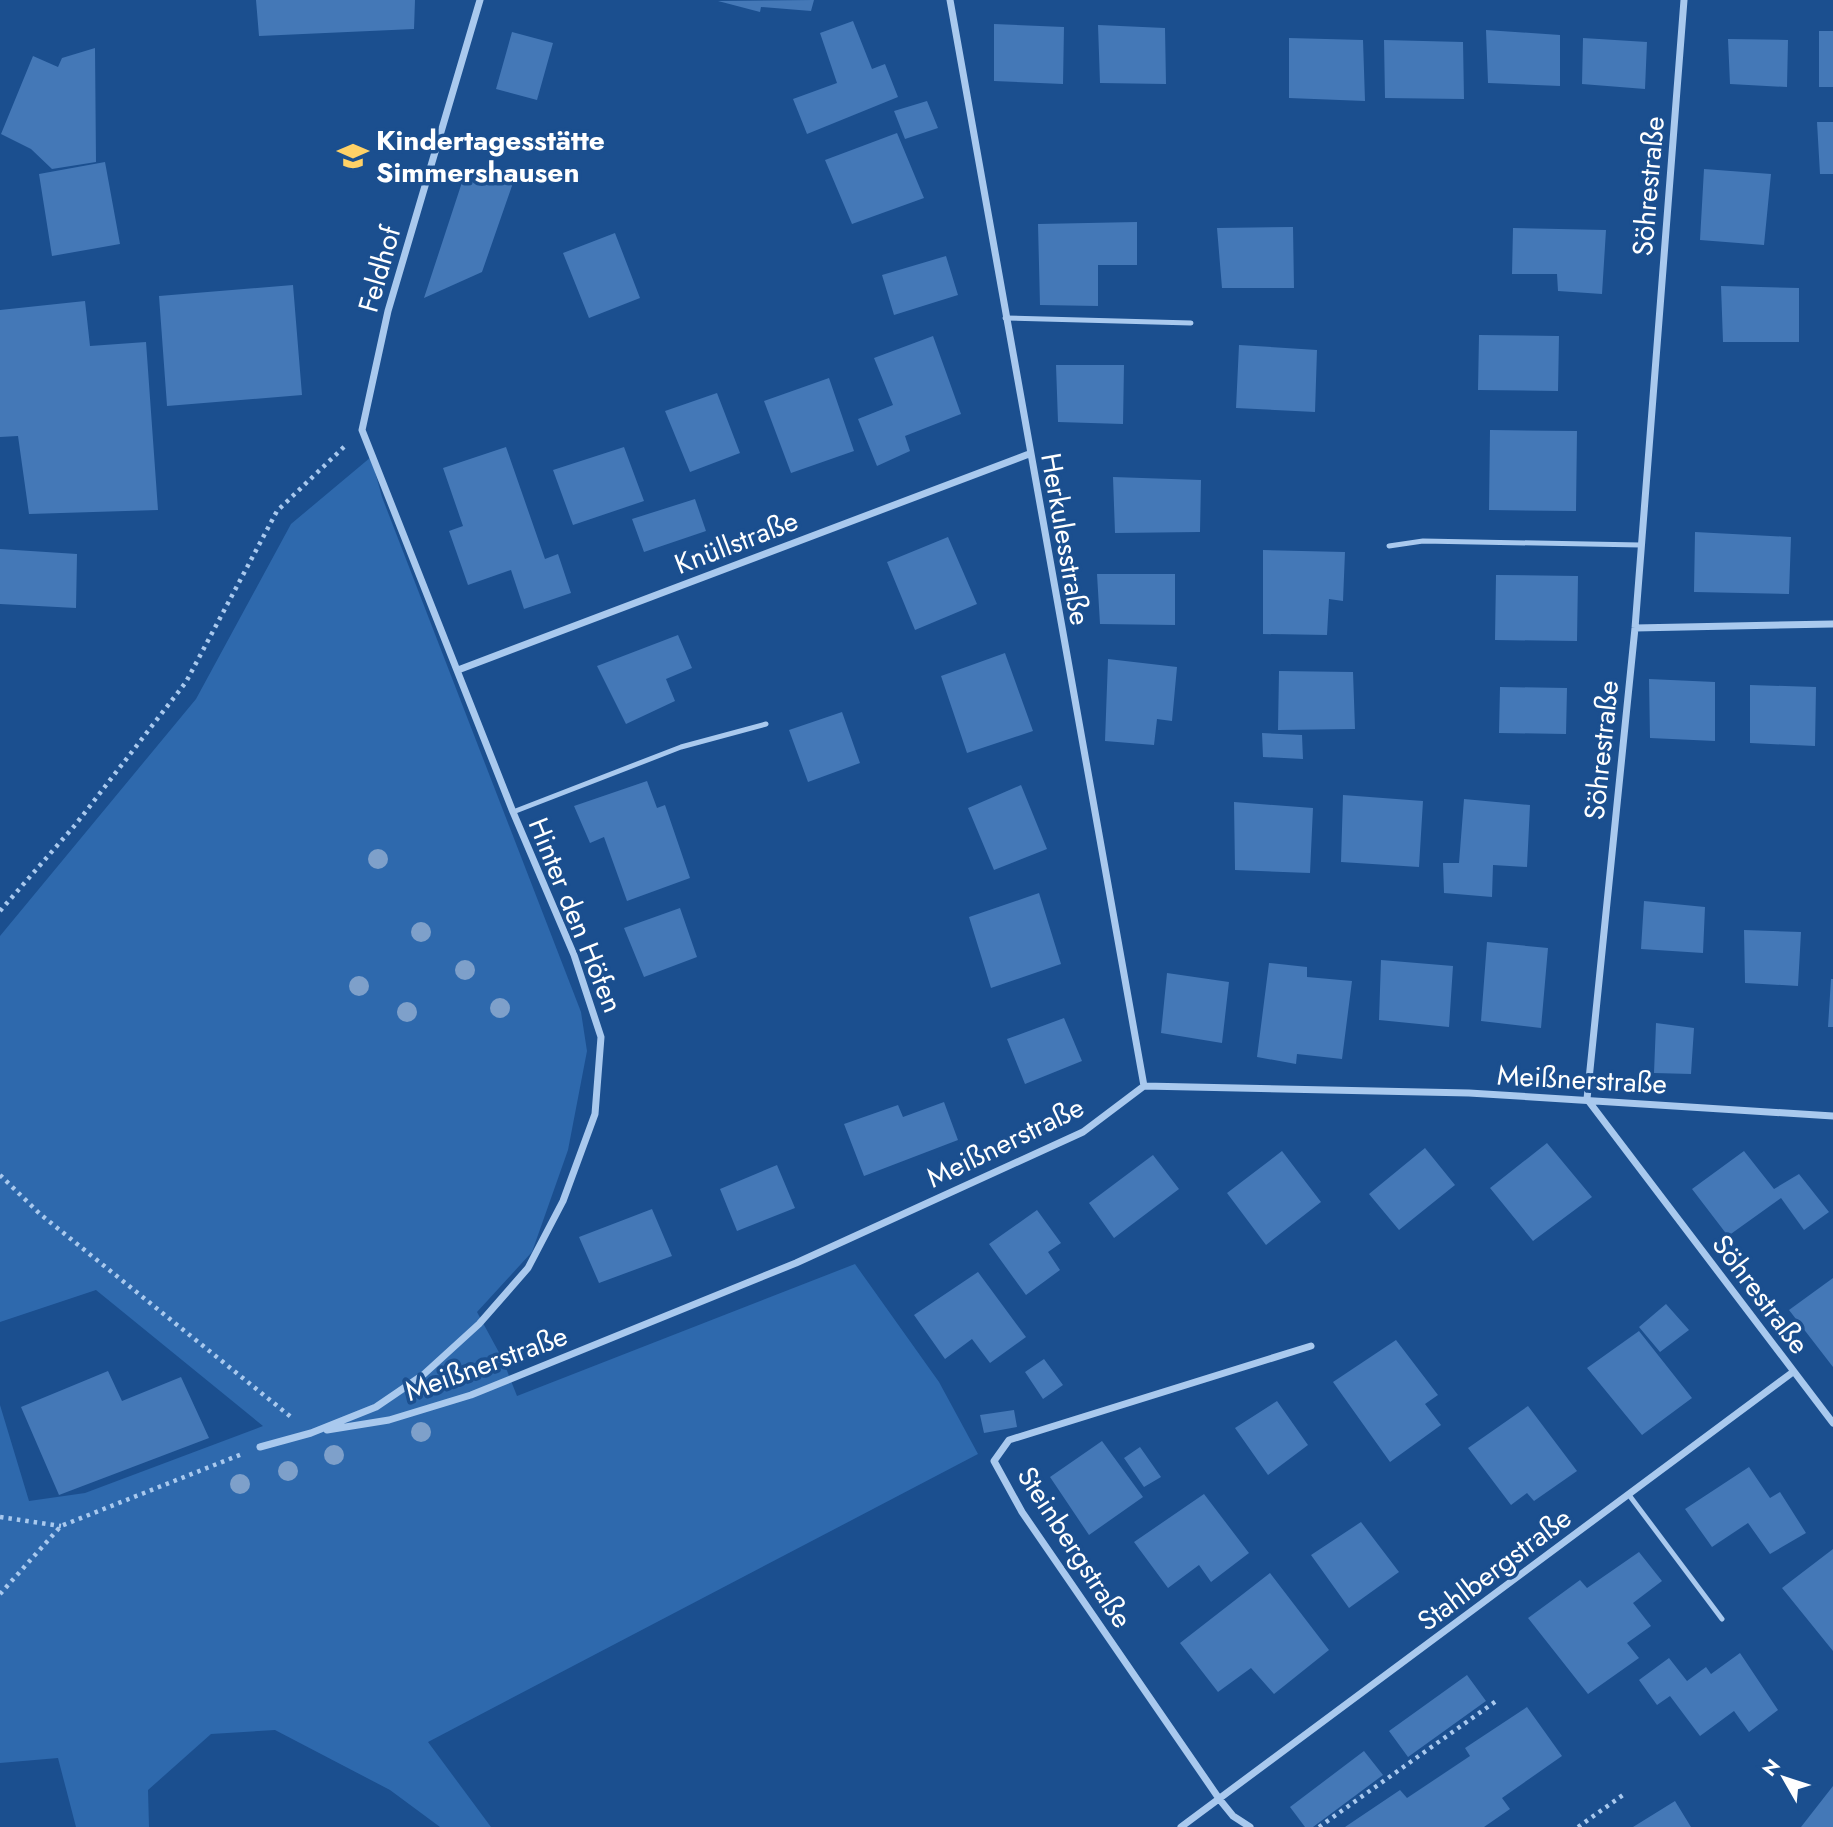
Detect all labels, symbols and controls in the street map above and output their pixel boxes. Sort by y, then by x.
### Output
street label: Söhrestraße [1622,114,1675,258]
place label: Kindertagesstätte Simmershausen [376,120,605,193]
school or university icon: Kindertagesstätte Simmershausen [336,139,370,173]
street label: Feldhof [348,220,412,317]
street label: Herkulesstraße [1030,450,1101,628]
street label: Knüllstraße [668,500,804,585]
street label: Söhrestraße [1574,678,1629,822]
street label: Hinter den Höfen [518,812,633,1019]
street label: Meißnerstraße [1496,1055,1668,1104]
street label: Meißnerstraße [920,1087,1091,1198]
street label: Söhrestraße [1702,1226,1819,1363]
street label: Meißnerstraße [399,1315,573,1412]
street label: Steinbergstraße [1007,1458,1142,1636]
street label: Stahlbergstraße [1409,1498,1580,1641]
north arrow [1749,1743,1819,1813]
text: N [1756,1753,1786,1782]

